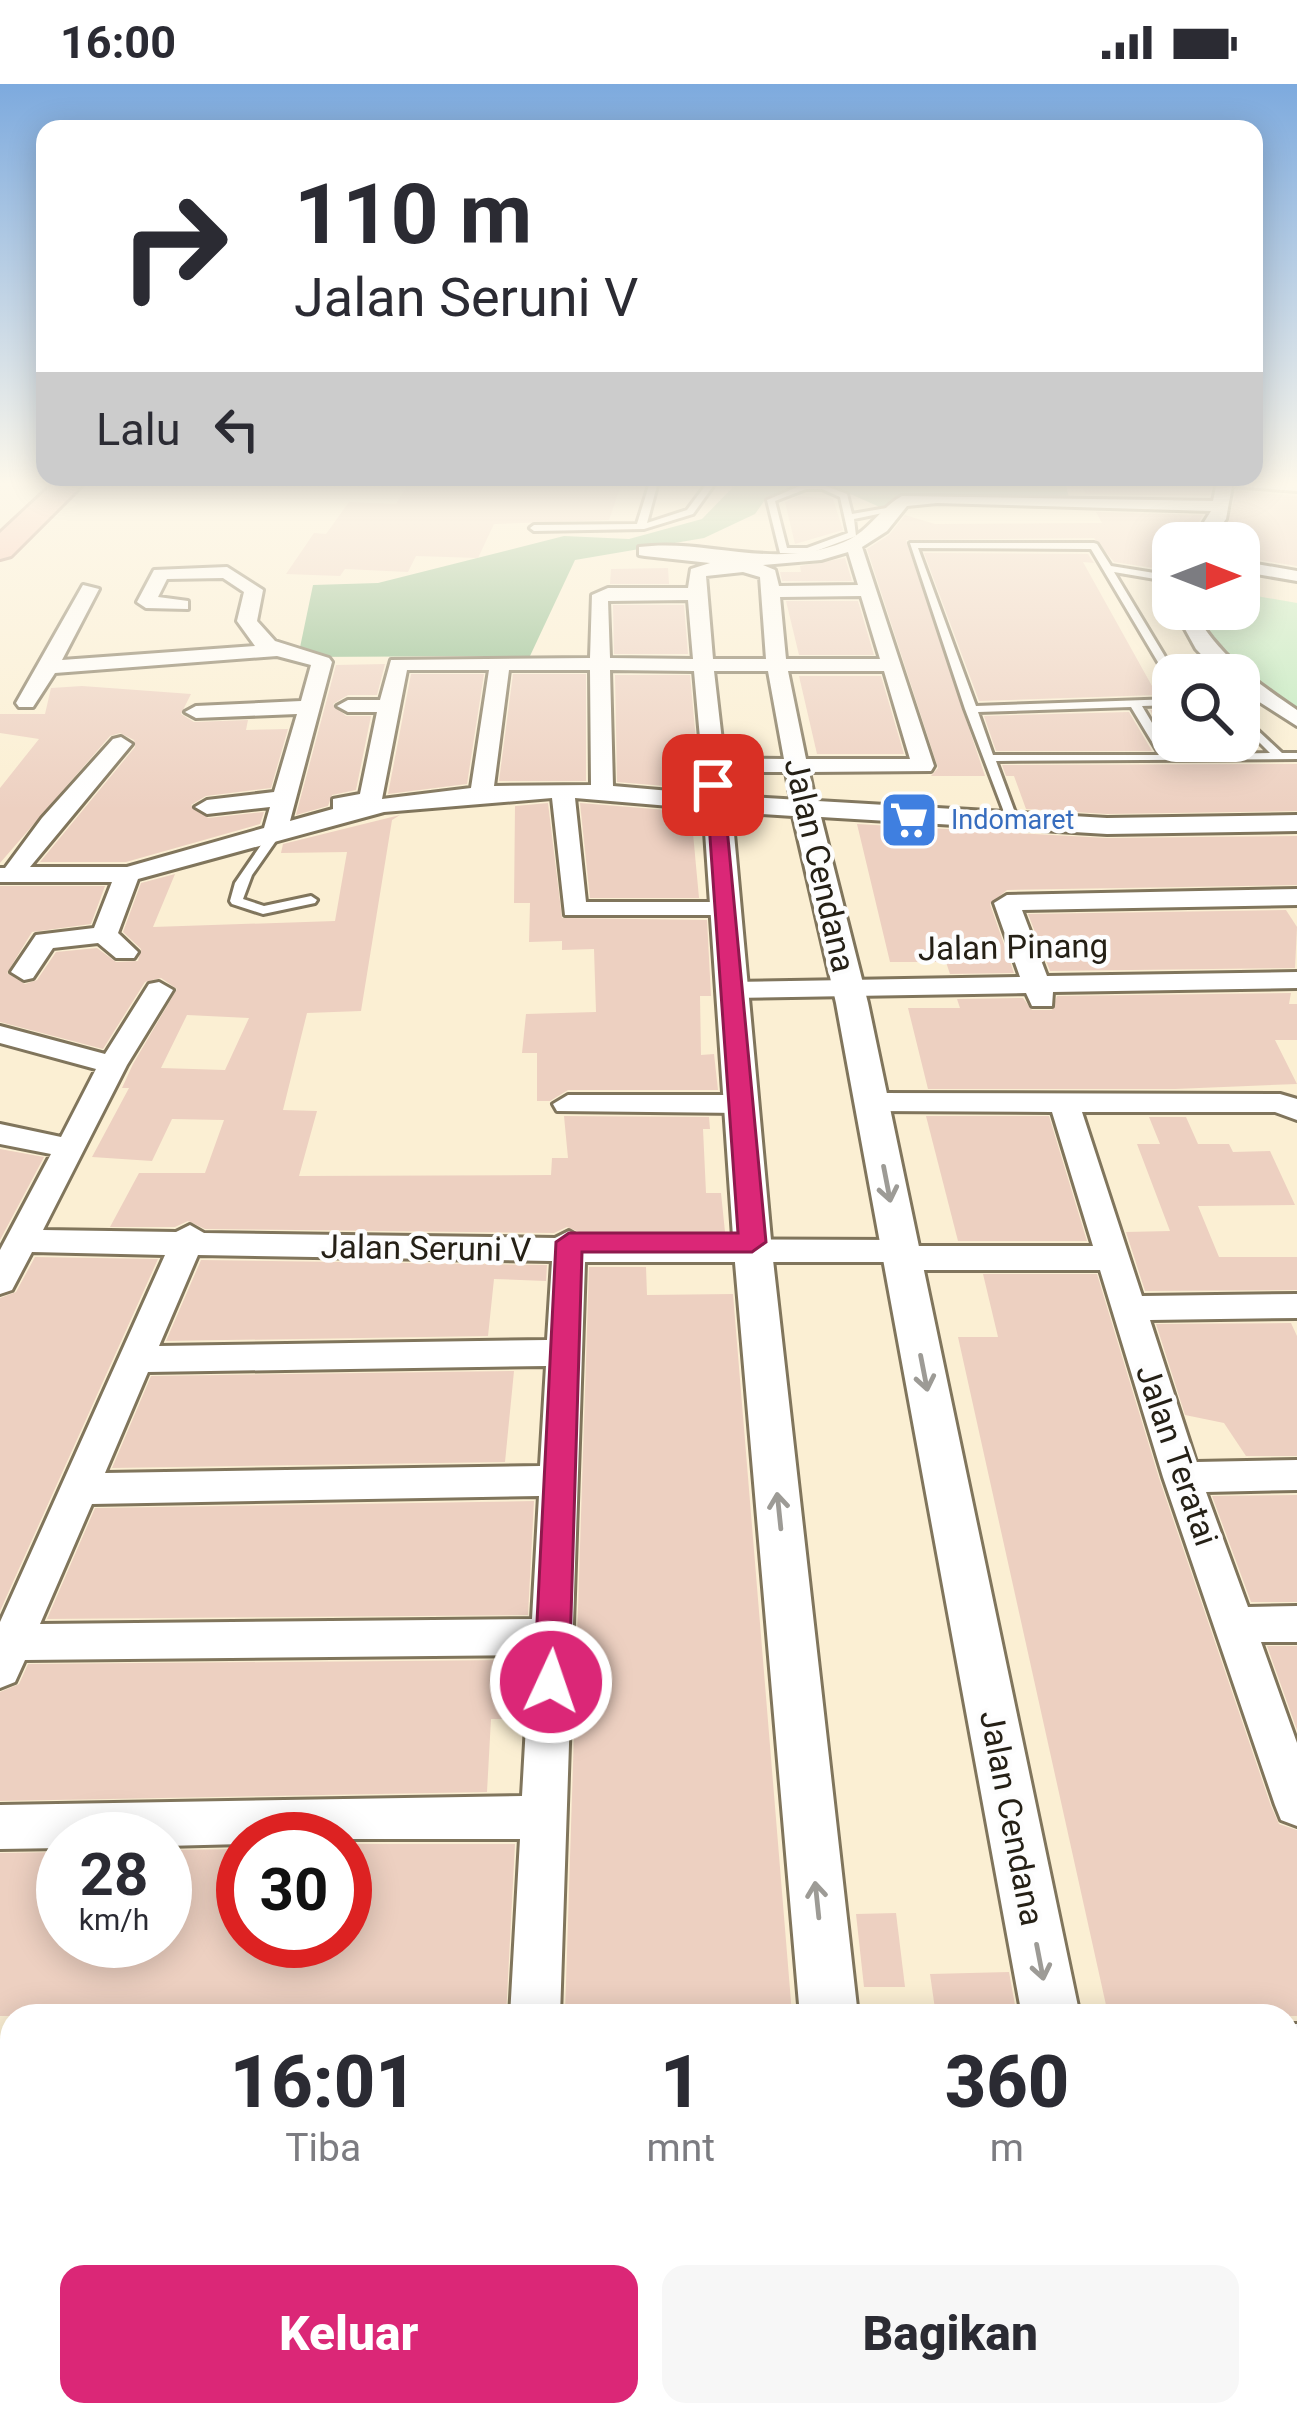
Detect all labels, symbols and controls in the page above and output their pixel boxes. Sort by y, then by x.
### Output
text: 16:00 [60,16,176,69]
text: 110 m [294,165,532,264]
icon: right [96,168,252,324]
text: Jalan Seruni V [294,266,638,329]
icon: left [204,396,270,462]
text: Lalu [96,403,180,456]
north arrow [1152,522,1260,630]
map controls [1152,522,1260,762]
button: search [1152,654,1260,762]
pin [662,734,764,836]
icon: arrive [680,752,746,818]
street label: Jalan Cendana [776,754,864,976]
supermarket icon: Indomaret [878,789,940,851]
place label: Indomaret [951,804,1074,836]
street label: Jalan Pinang [918,926,1108,968]
one-way arrow [877,1164,899,1203]
street label: Jalan Seruni V [320,1227,532,1269]
one-way arrow [914,1353,936,1392]
street label: Jalan Teratai [1128,1359,1226,1551]
one-way arrow [767,1493,790,1532]
position arrow [488,1619,614,1745]
street label: Jalan Cendana [972,1707,1052,1929]
speed limit sign: 30 [216,1812,372,1968]
text: 28 [80,1839,148,1910]
one-way arrow [805,1881,828,1920]
text: km/h [79,1902,149,1937]
one-way arrow [1030,1942,1053,1980]
text: 16:01 [230,2040,417,2125]
text: 1 [660,2040,701,2125]
text: 360 [945,2040,1069,2125]
text: Tiba [285,2125,361,2171]
text: mnt [646,2125,715,2171]
text: m [990,2125,1024,2171]
button: Keluar [60,2265,638,2403]
button: Bagikan [662,2265,1239,2403]

